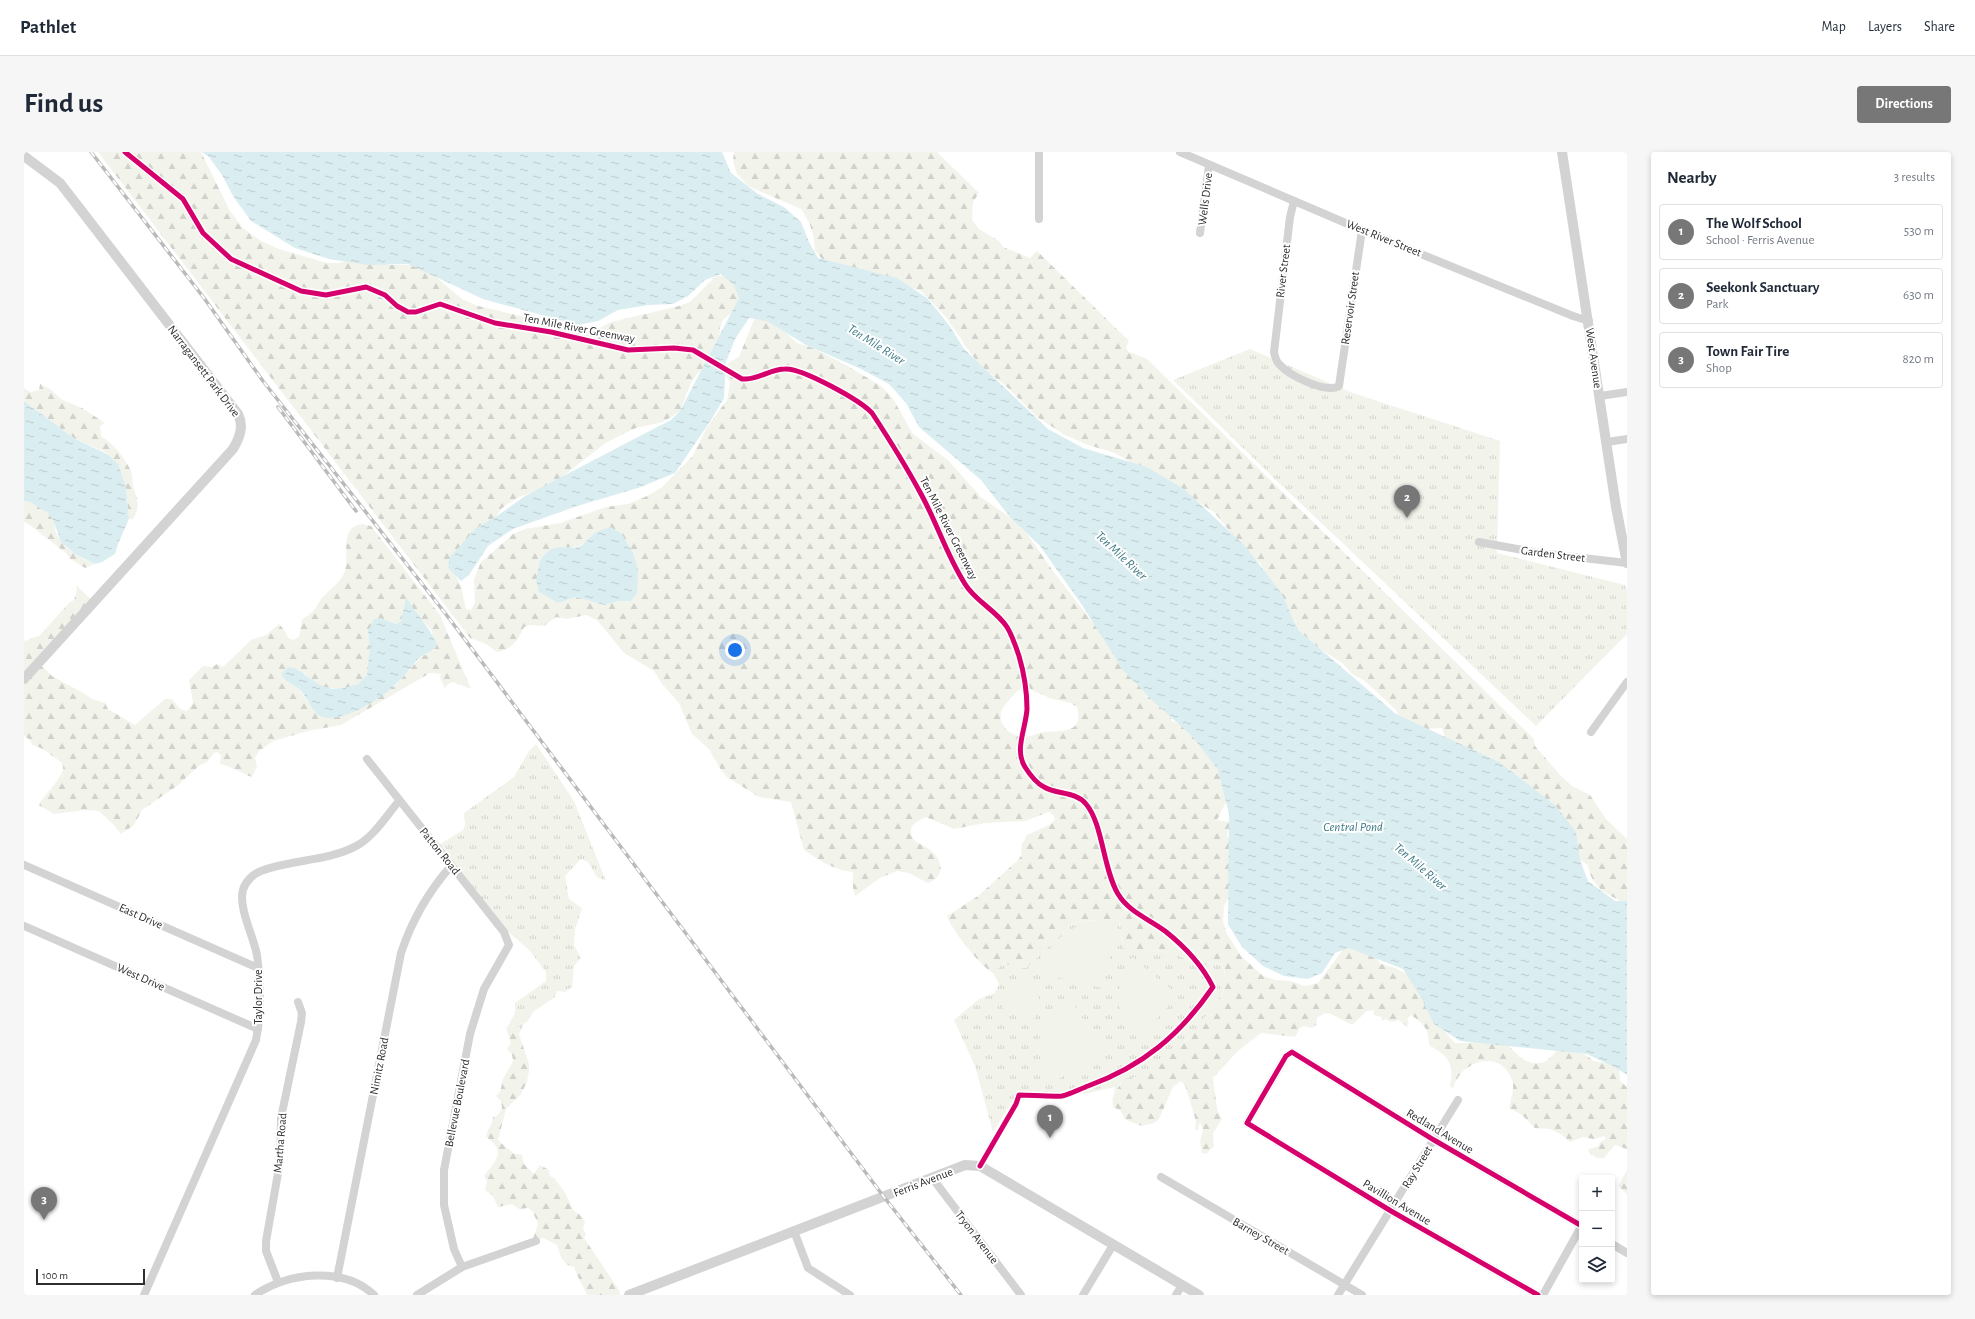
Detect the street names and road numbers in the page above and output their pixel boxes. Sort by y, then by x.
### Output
street label: Wells Drive [1196,172,1214,226]
street label: West River Street [1345,217,1424,259]
street label: River Street [1274,243,1292,299]
street label: Reservoir Street [1339,271,1361,345]
street label: Ten Mile River Greenway [522,311,636,346]
street label: Narragansett Park Drive [166,323,242,419]
street label: West Avenue [1584,327,1604,389]
street label: Ten Mile River Greenway [917,475,980,582]
street label: Garden Street [1520,544,1586,564]
street label: Patton Road [417,825,463,877]
street label: East Drive [117,901,165,931]
street label: West Drive [115,961,167,993]
street label: Taylor Drive [252,969,265,1025]
street label: Nimitz Road [368,1036,390,1096]
street label: Bellevue Boulevard [443,1058,471,1148]
street label: Redland Avenue [1404,1106,1476,1156]
street label: Martha Road [271,1113,289,1173]
street label: Ray Street [1400,1144,1435,1191]
street label: Ferris Avenue [892,1165,954,1199]
street label: Pavillion Avenue [1361,1177,1433,1227]
street label: Tryon Avenue [952,1208,1001,1266]
street label: Barney Street [1230,1215,1291,1258]

